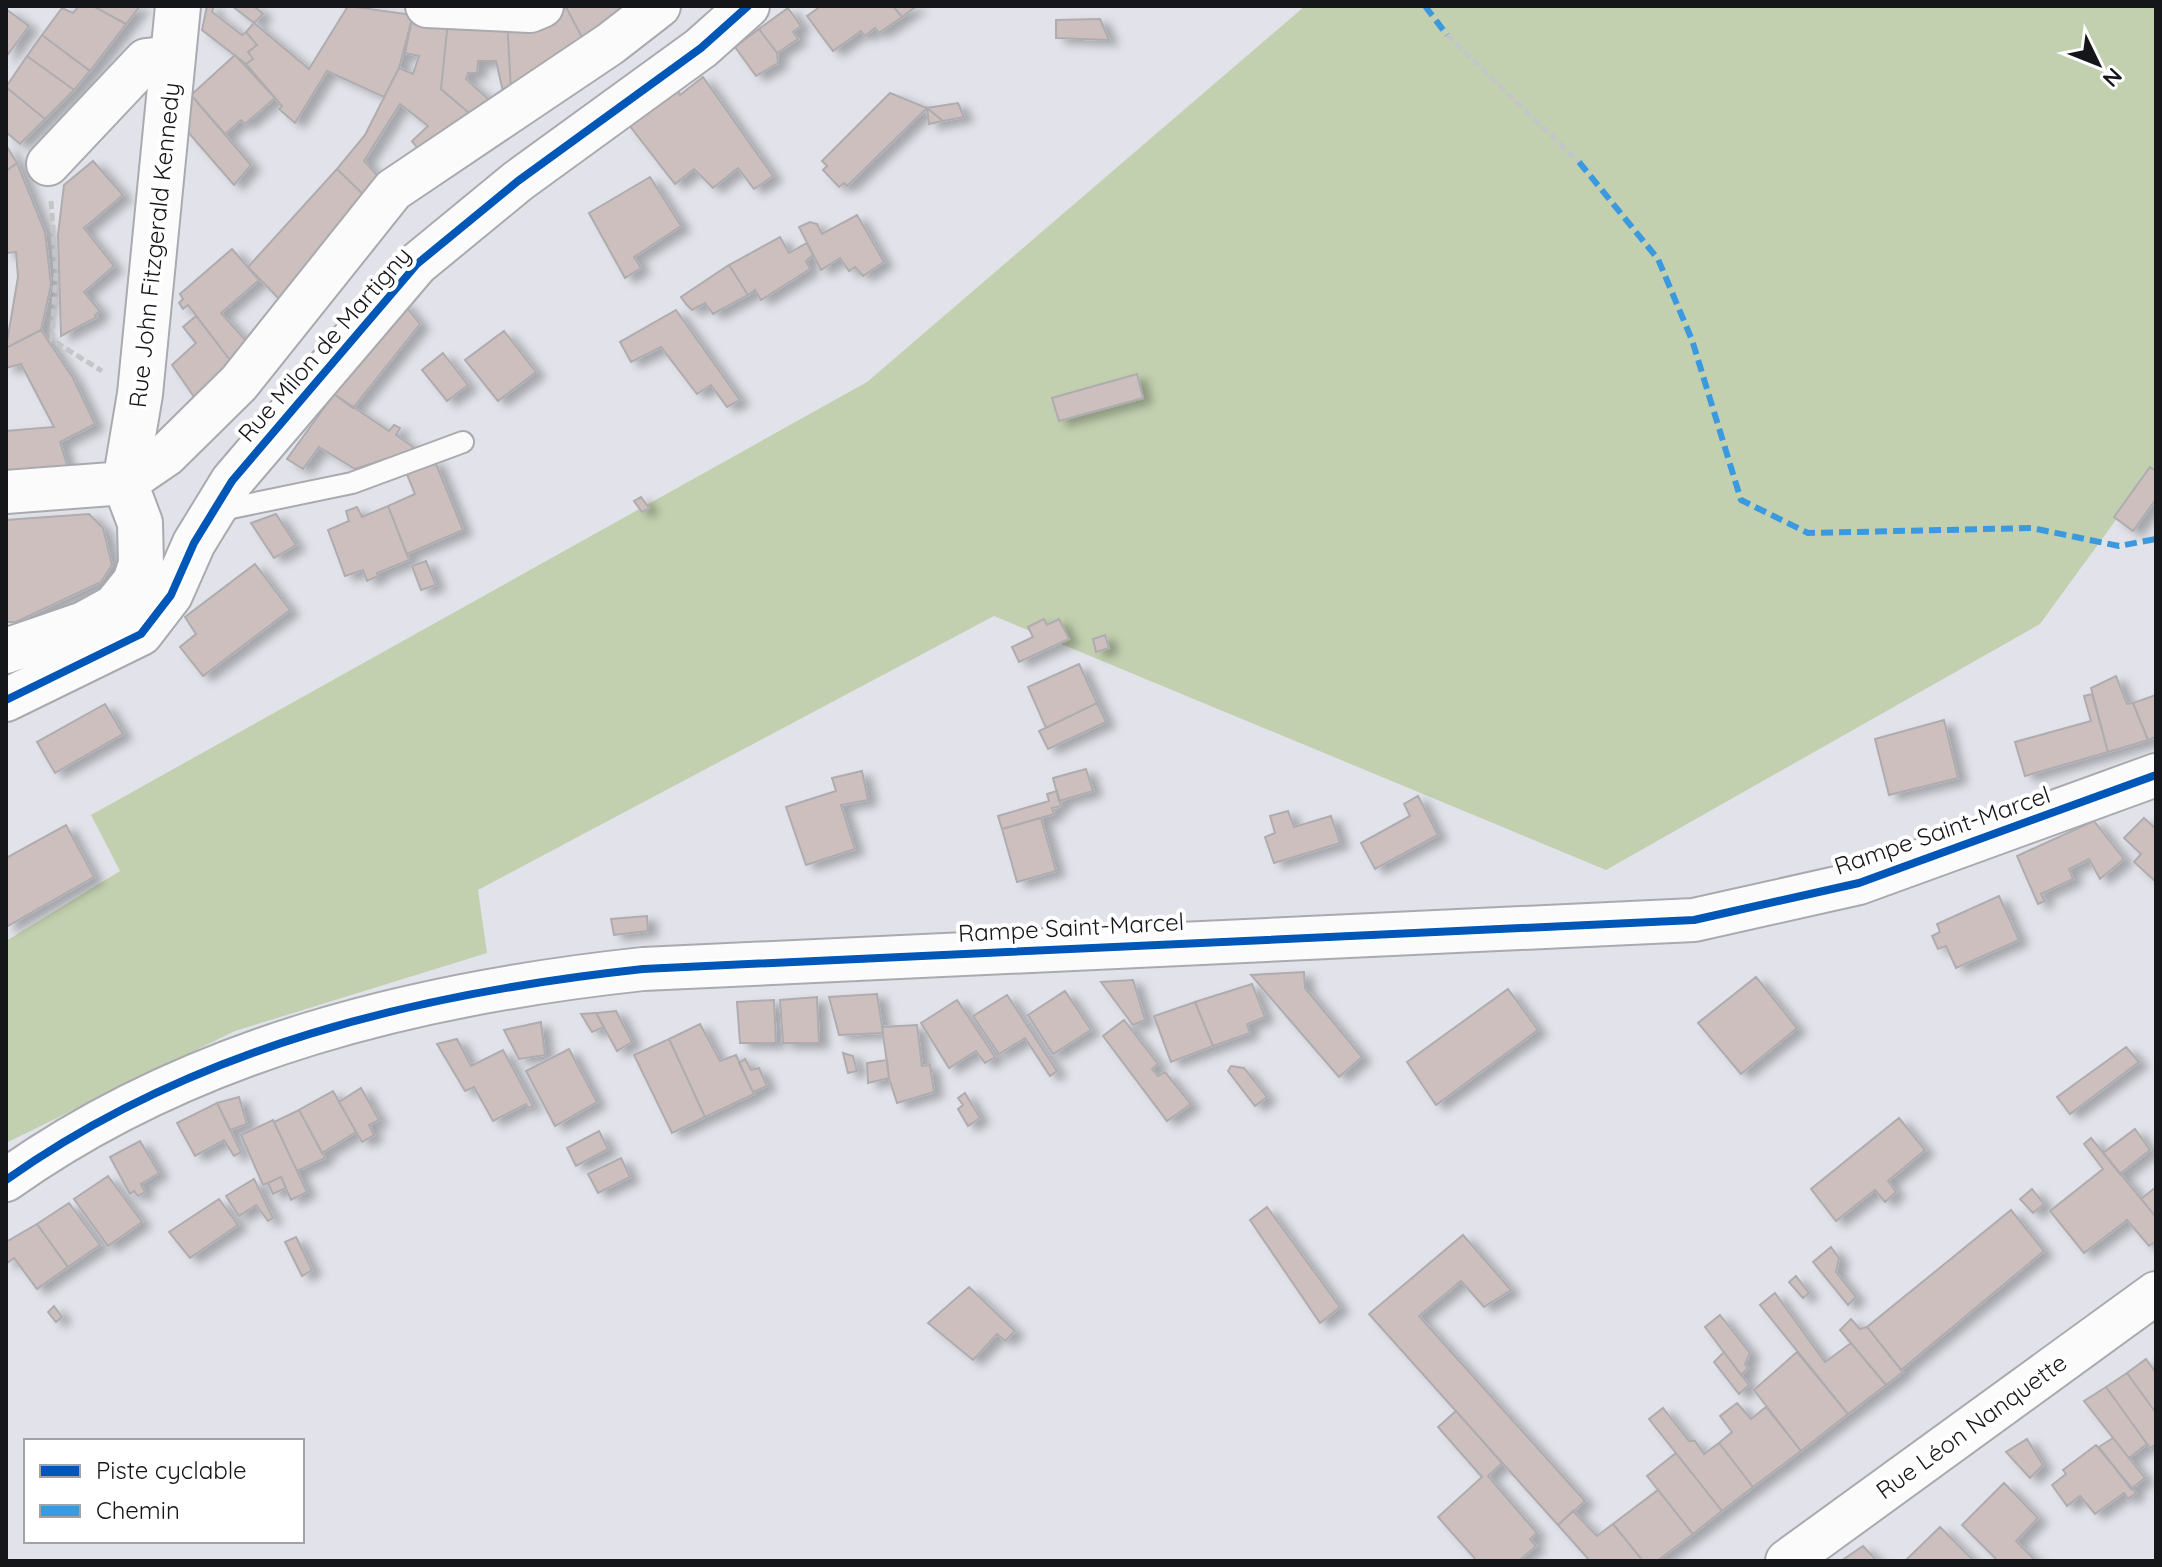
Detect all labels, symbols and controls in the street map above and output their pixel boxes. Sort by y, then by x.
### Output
north arrow [2058,24,2138,104]
text: N [2097,62,2128,93]
street label: Rue John Fitzgerald Kennedy [122,81,186,409]
street label: Rue Milon de Martigny [231,240,417,448]
street label: Rampe Saint-Marcel [1830,779,2054,881]
street label: Rampe Saint-Marcel [957,906,1185,948]
street label: Rue Léon Nanquette [1870,1347,2072,1505]
legend [24,1439,304,1543]
text: Piste cyclable [96,1455,247,1485]
text: Chemin [96,1495,180,1525]

